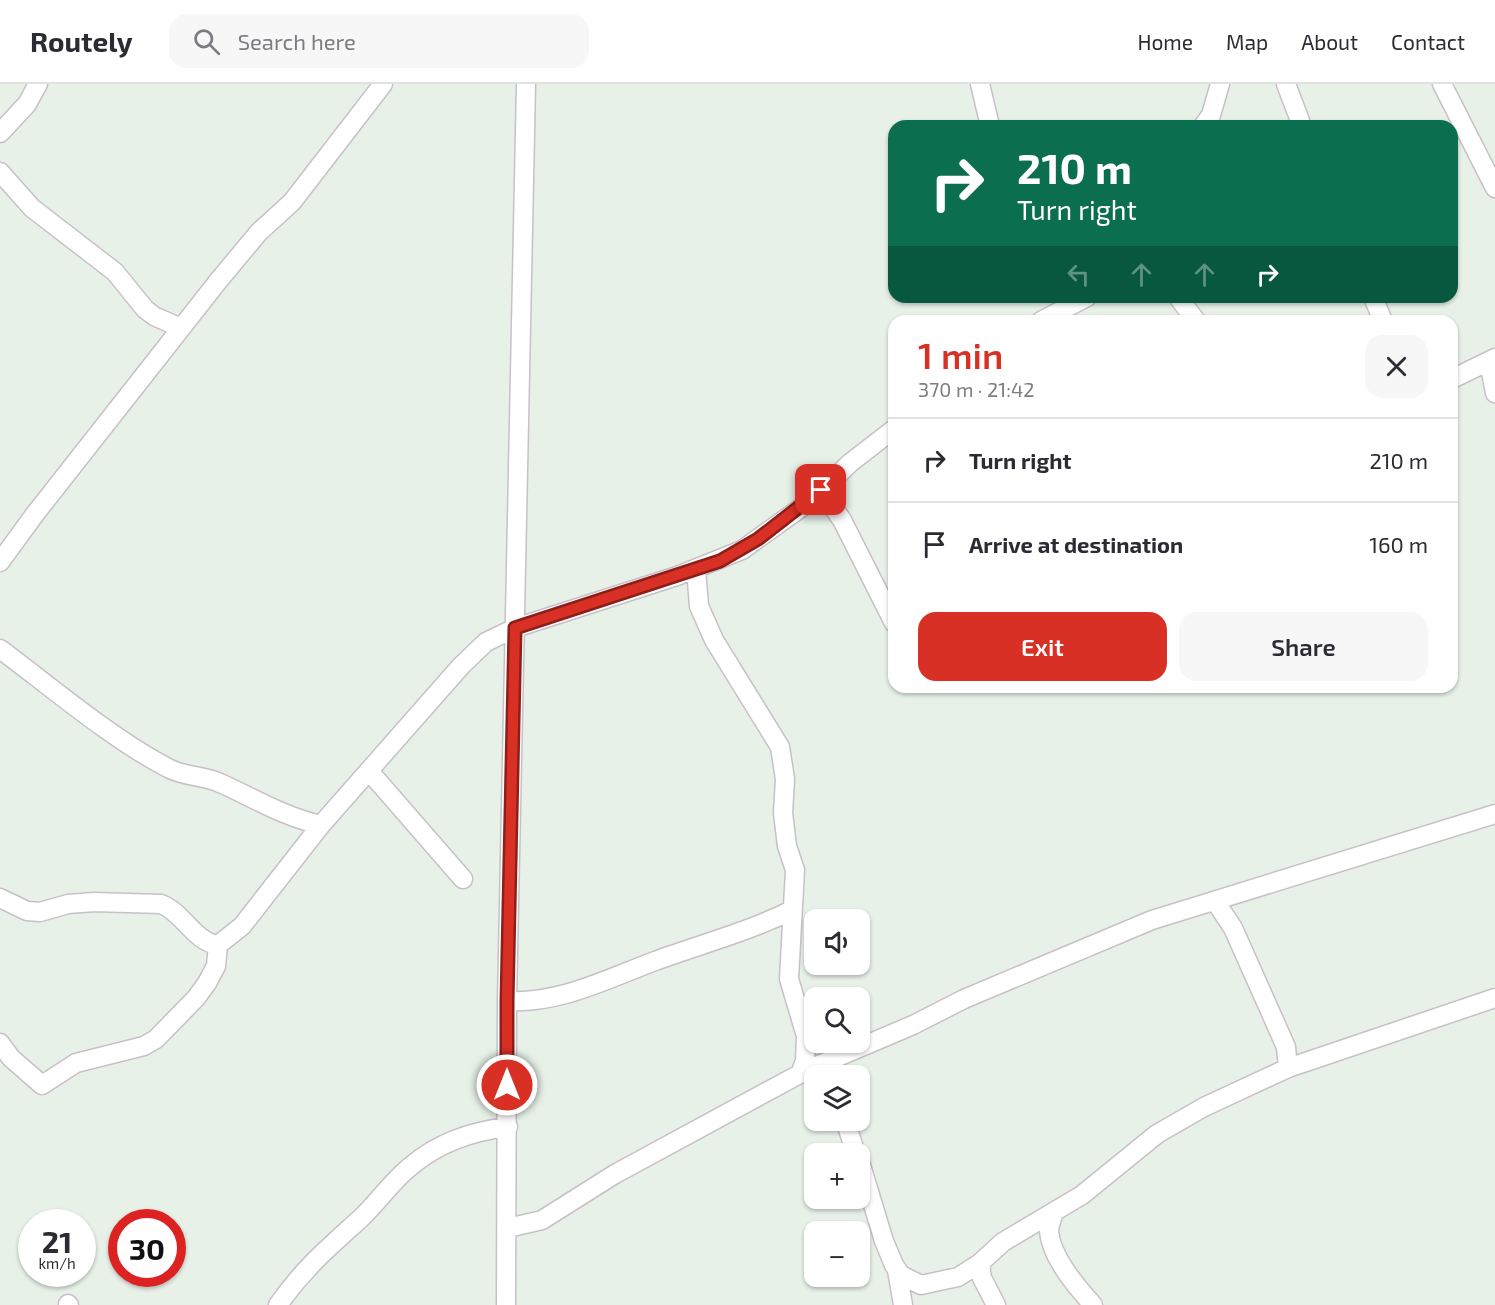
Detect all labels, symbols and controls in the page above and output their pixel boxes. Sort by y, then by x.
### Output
search box [169,14,589,68]
text: Routely [30,24,133,58]
icon: search [190,25,223,58]
text: Search here [238,28,356,54]
text: Home [1137,29,1193,54]
text: Map [1226,29,1268,54]
text: About [1301,29,1358,54]
text: Contact [1391,29,1465,54]
text: 210 m [1017,142,1132,192]
icon: right [918,144,996,222]
text: Turn right [1017,193,1137,225]
icon: left [1062,258,1095,291]
icon: ahead [1125,258,1158,291]
icon: ahead [1188,258,1221,291]
icon: right [1251,258,1284,291]
text: 1 min [918,333,1003,376]
button: close [1365,335,1428,398]
text: 370 m · 21:42 [918,377,1035,401]
icon: right [918,444,951,477]
text: Turn right [969,447,1071,473]
text: 210 m [1369,447,1428,473]
pin [795,464,846,515]
icon: arrive [804,473,837,506]
icon: arrive [918,528,951,561]
text: Arrive at destination [969,531,1183,557]
text: 160 m [1369,531,1428,557]
button: Exit [918,612,1167,681]
button: Share [1179,612,1428,681]
map controls [804,909,870,1287]
button: sound [804,909,870,975]
button: search [804,987,870,1053]
position arrow [475,1053,539,1117]
button: layers [804,1065,870,1131]
button: + [804,1143,870,1209]
speed limit sign: 30 [108,1209,186,1287]
button: − [804,1221,870,1287]
text: 21 [42,1223,72,1259]
text: km/h [38,1254,76,1272]

